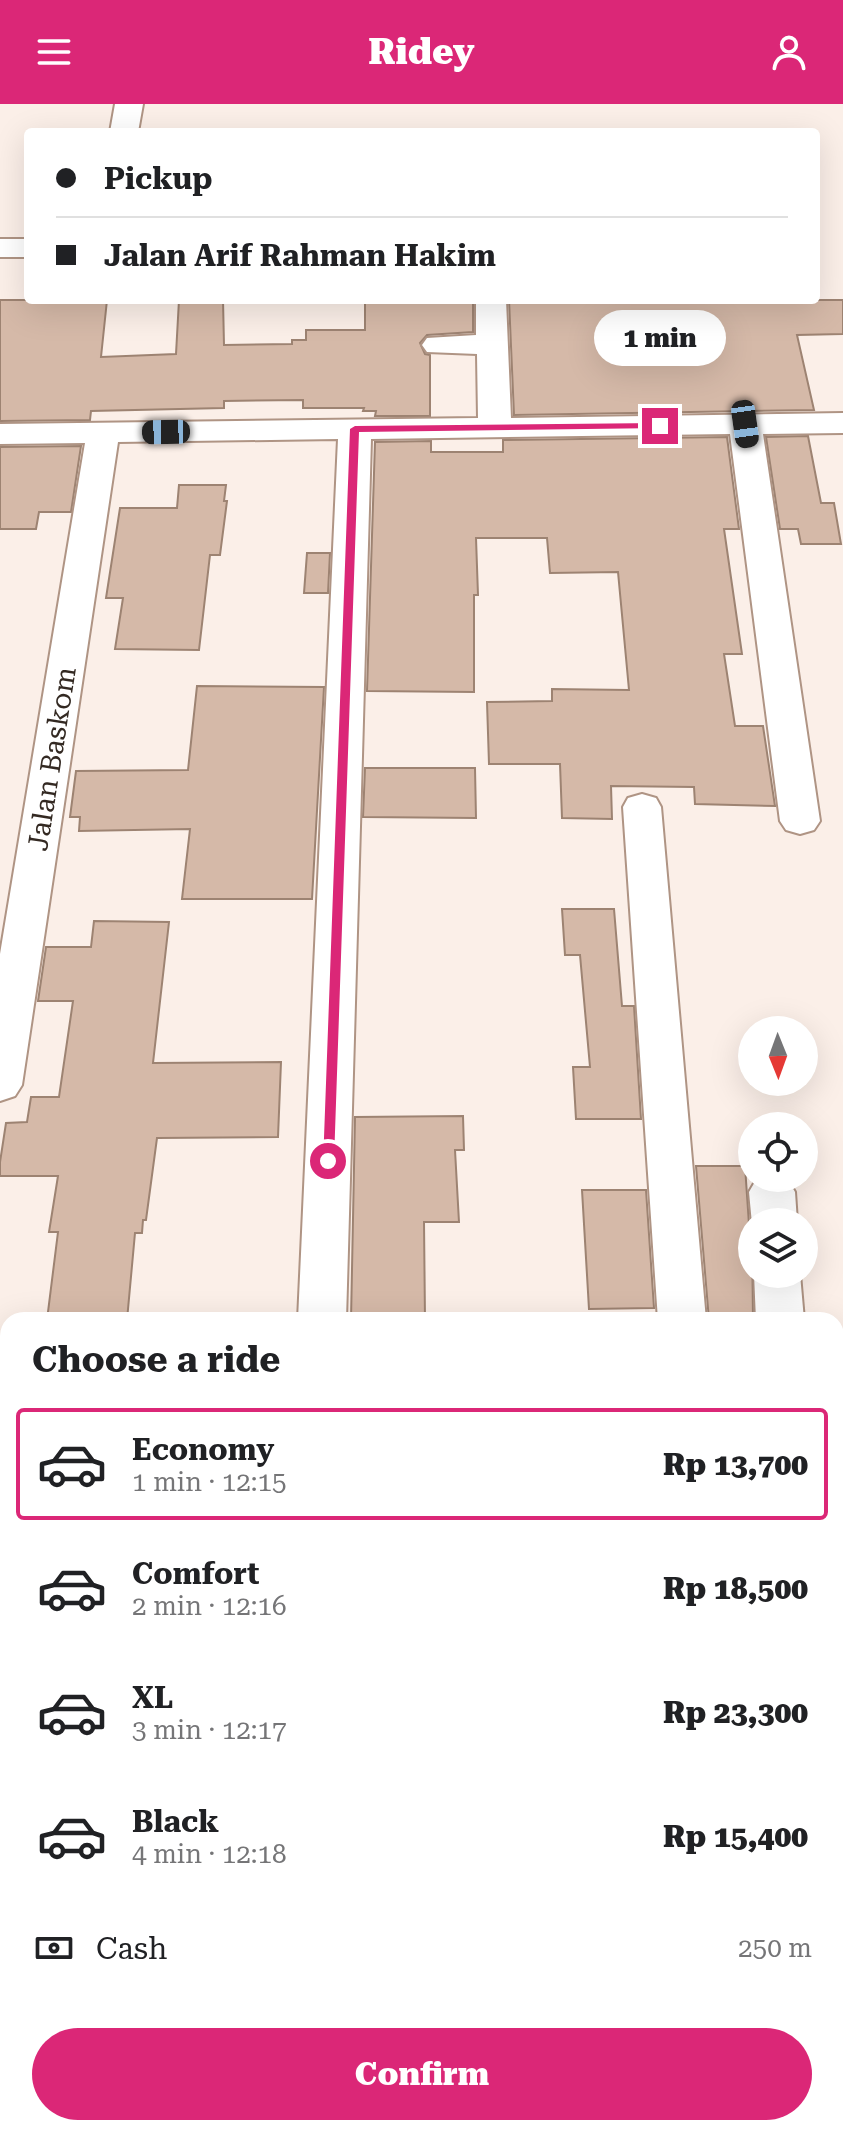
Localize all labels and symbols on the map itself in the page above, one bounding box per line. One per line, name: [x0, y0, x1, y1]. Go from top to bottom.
callout: 1 min: [594, 310, 726, 366]
car: [730, 399, 760, 449]
route end: [642, 408, 678, 444]
car: [142, 420, 190, 444]
street label: Jalan Baskom: [21, 665, 83, 853]
north arrow: [738, 1016, 818, 1096]
route start: [310, 1143, 346, 1179]

